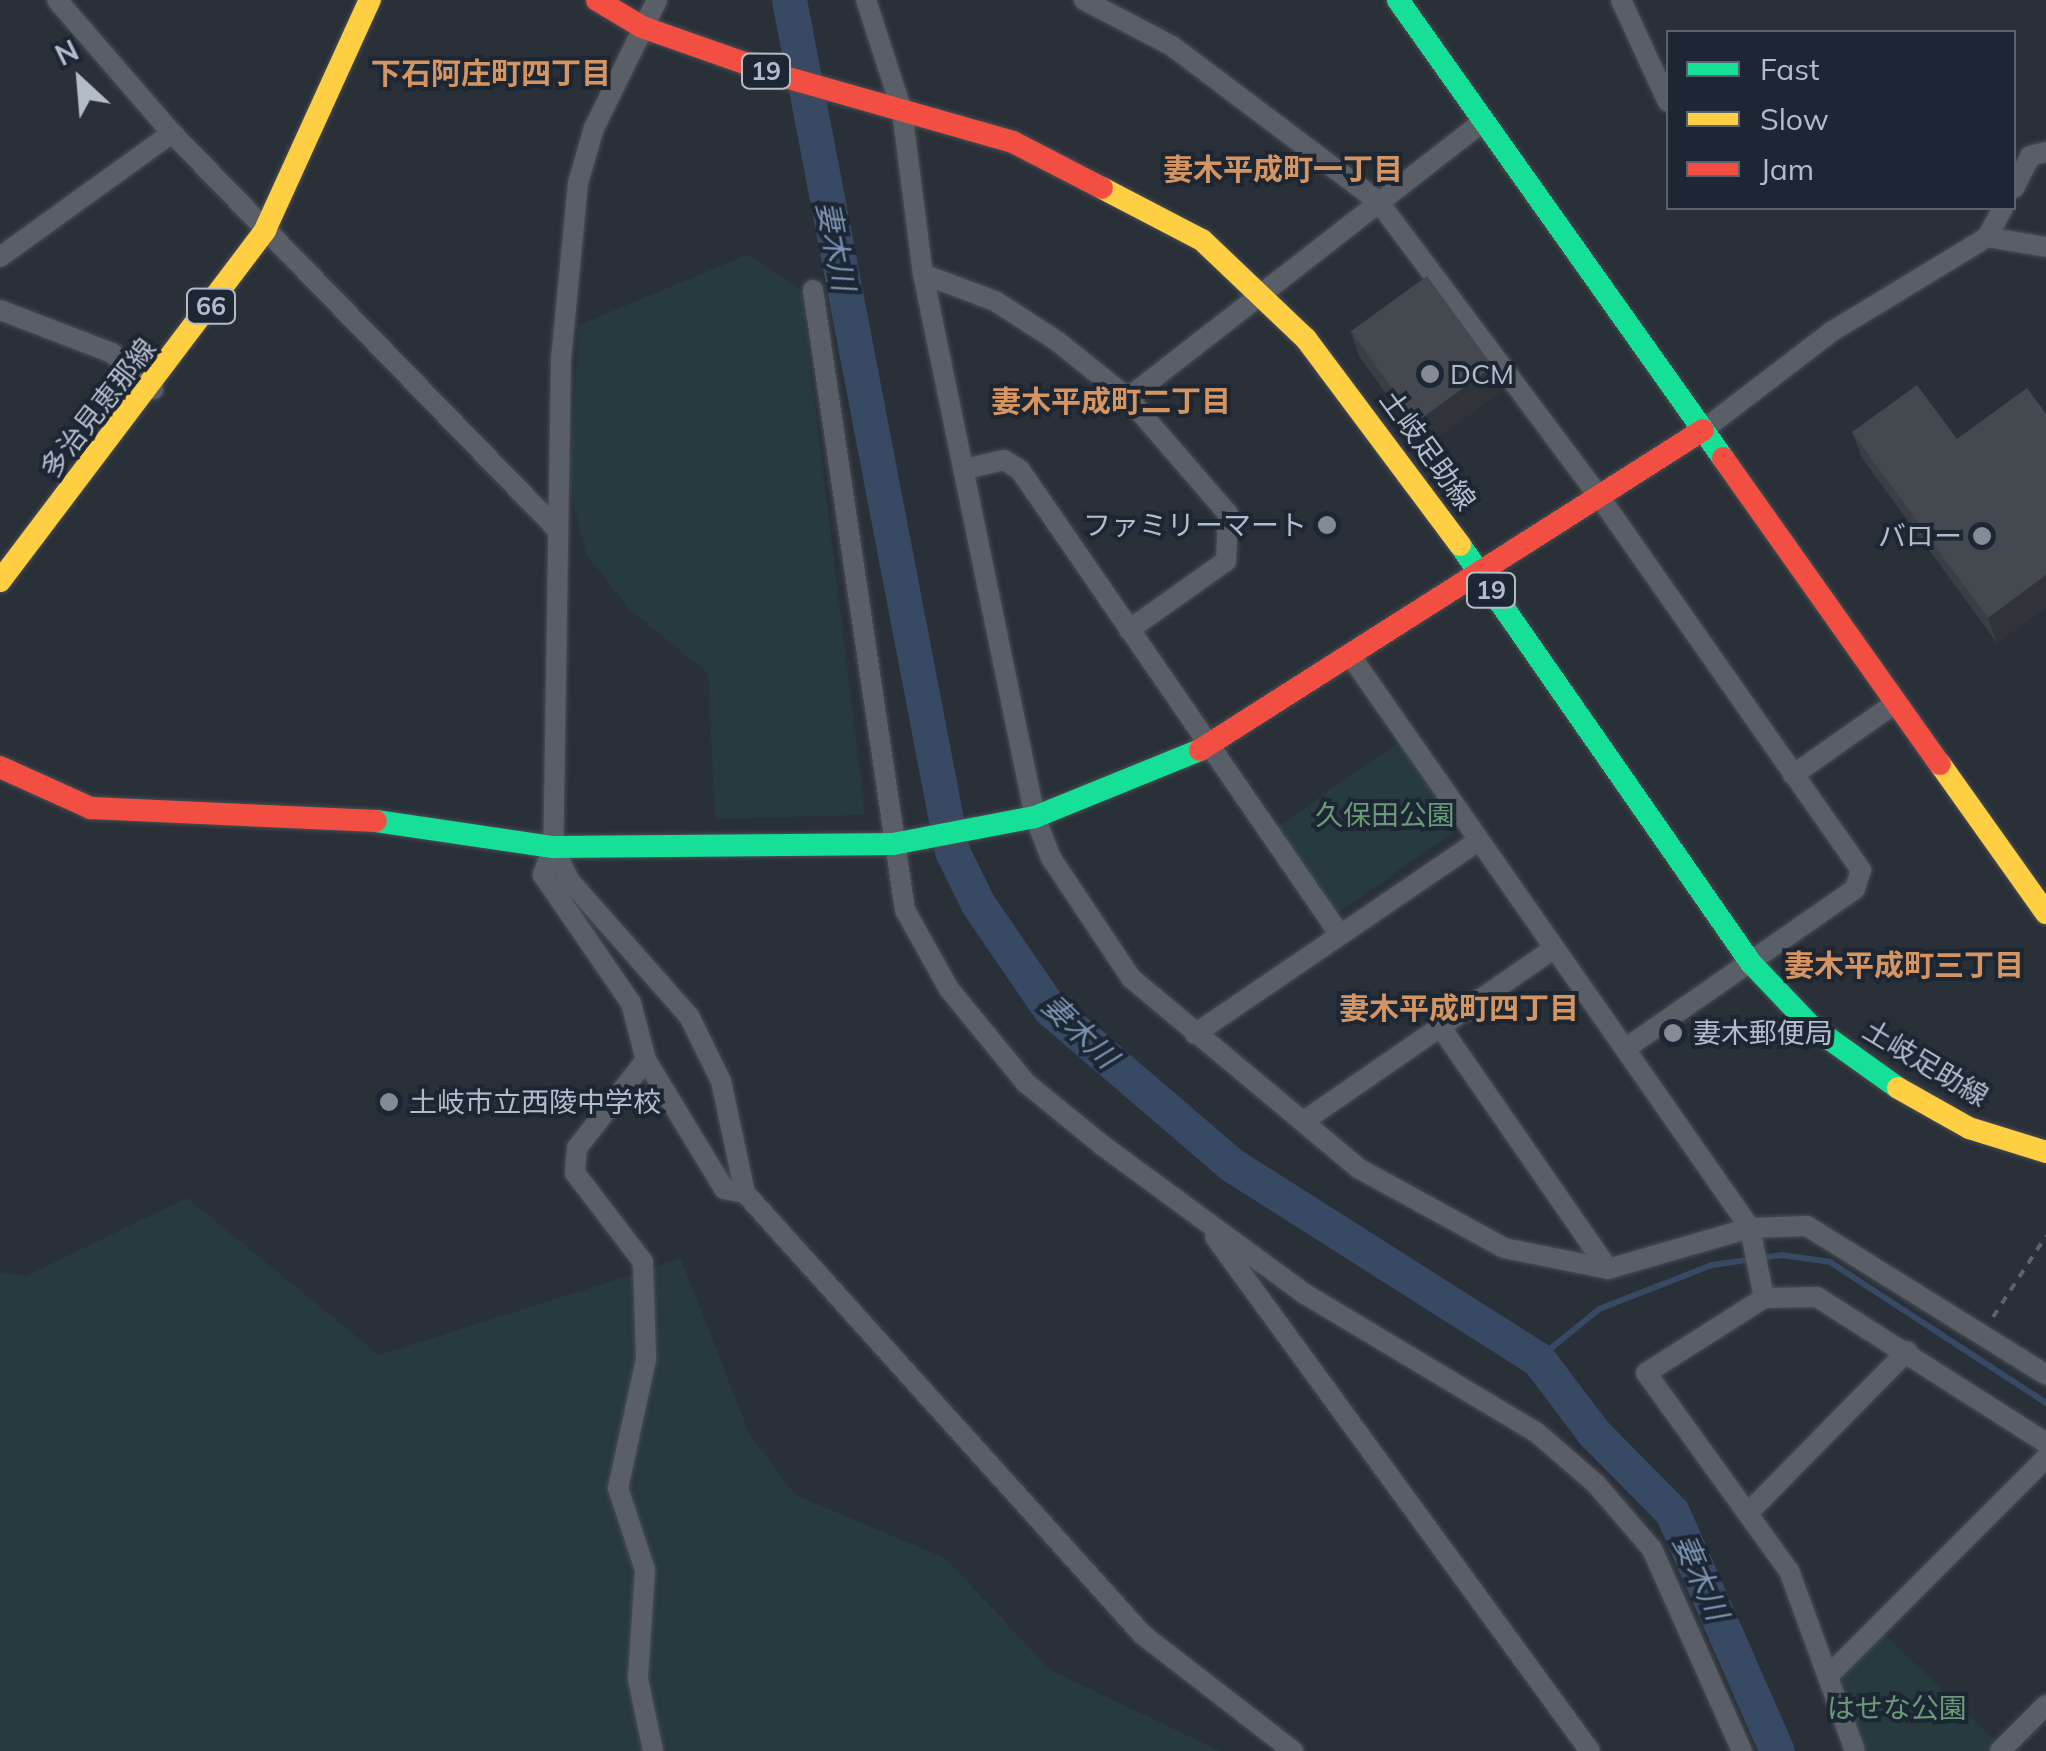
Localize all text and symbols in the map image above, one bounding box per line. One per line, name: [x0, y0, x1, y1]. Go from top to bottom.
north arrow: [30, 30, 130, 130]
legend: [1666, 30, 2016, 210]
text: N: [49, 32, 84, 73]
text: Fast: [1760, 50, 1820, 88]
road number: 19: [741, 51, 791, 91]
district label: 下石阿庄町四丁目: [371, 55, 611, 91]
text: Slow: [1760, 100, 1829, 138]
text: Jam: [1760, 150, 1814, 188]
district label: 妻木平成町一丁目: [1163, 151, 1403, 187]
water label: 妻木川: [810, 198, 862, 294]
road number: 66: [186, 286, 236, 326]
street label: 多治見恵那線: [33, 331, 163, 485]
place label: DCM: [1450, 357, 1514, 391]
marker: DCM: [1419, 363, 1441, 385]
district label: 妻木平成町二丁目: [991, 383, 1231, 419]
street label: 土岐足助線: [1373, 383, 1483, 517]
place label: ファミリーマート: [1083, 508, 1307, 542]
marker: ファミリーマート: [1316, 514, 1338, 536]
place label: バロー: [1878, 519, 1962, 553]
marker: バロー: [1971, 525, 1993, 547]
road number: 19: [1466, 570, 1516, 610]
park label: 久保田公園: [1315, 798, 1455, 832]
district label: 妻木平成町三丁目: [1784, 947, 2024, 983]
water label: 妻木川: [1035, 987, 1125, 1075]
district label: 妻木平成町四丁目: [1339, 990, 1579, 1026]
street label: 土岐足助線: [1857, 1013, 1995, 1113]
place label: 妻木郵便局: [1693, 1016, 1833, 1050]
marker: 妻木郵便局: [1662, 1022, 1684, 1044]
place label: 土岐市立西陵中学校: [409, 1085, 661, 1119]
marker: 土岐市立西陵中学校: [378, 1091, 400, 1113]
water label: 妻木川: [1666, 1529, 1736, 1625]
park label: はせな公園: [1827, 1691, 1967, 1725]

